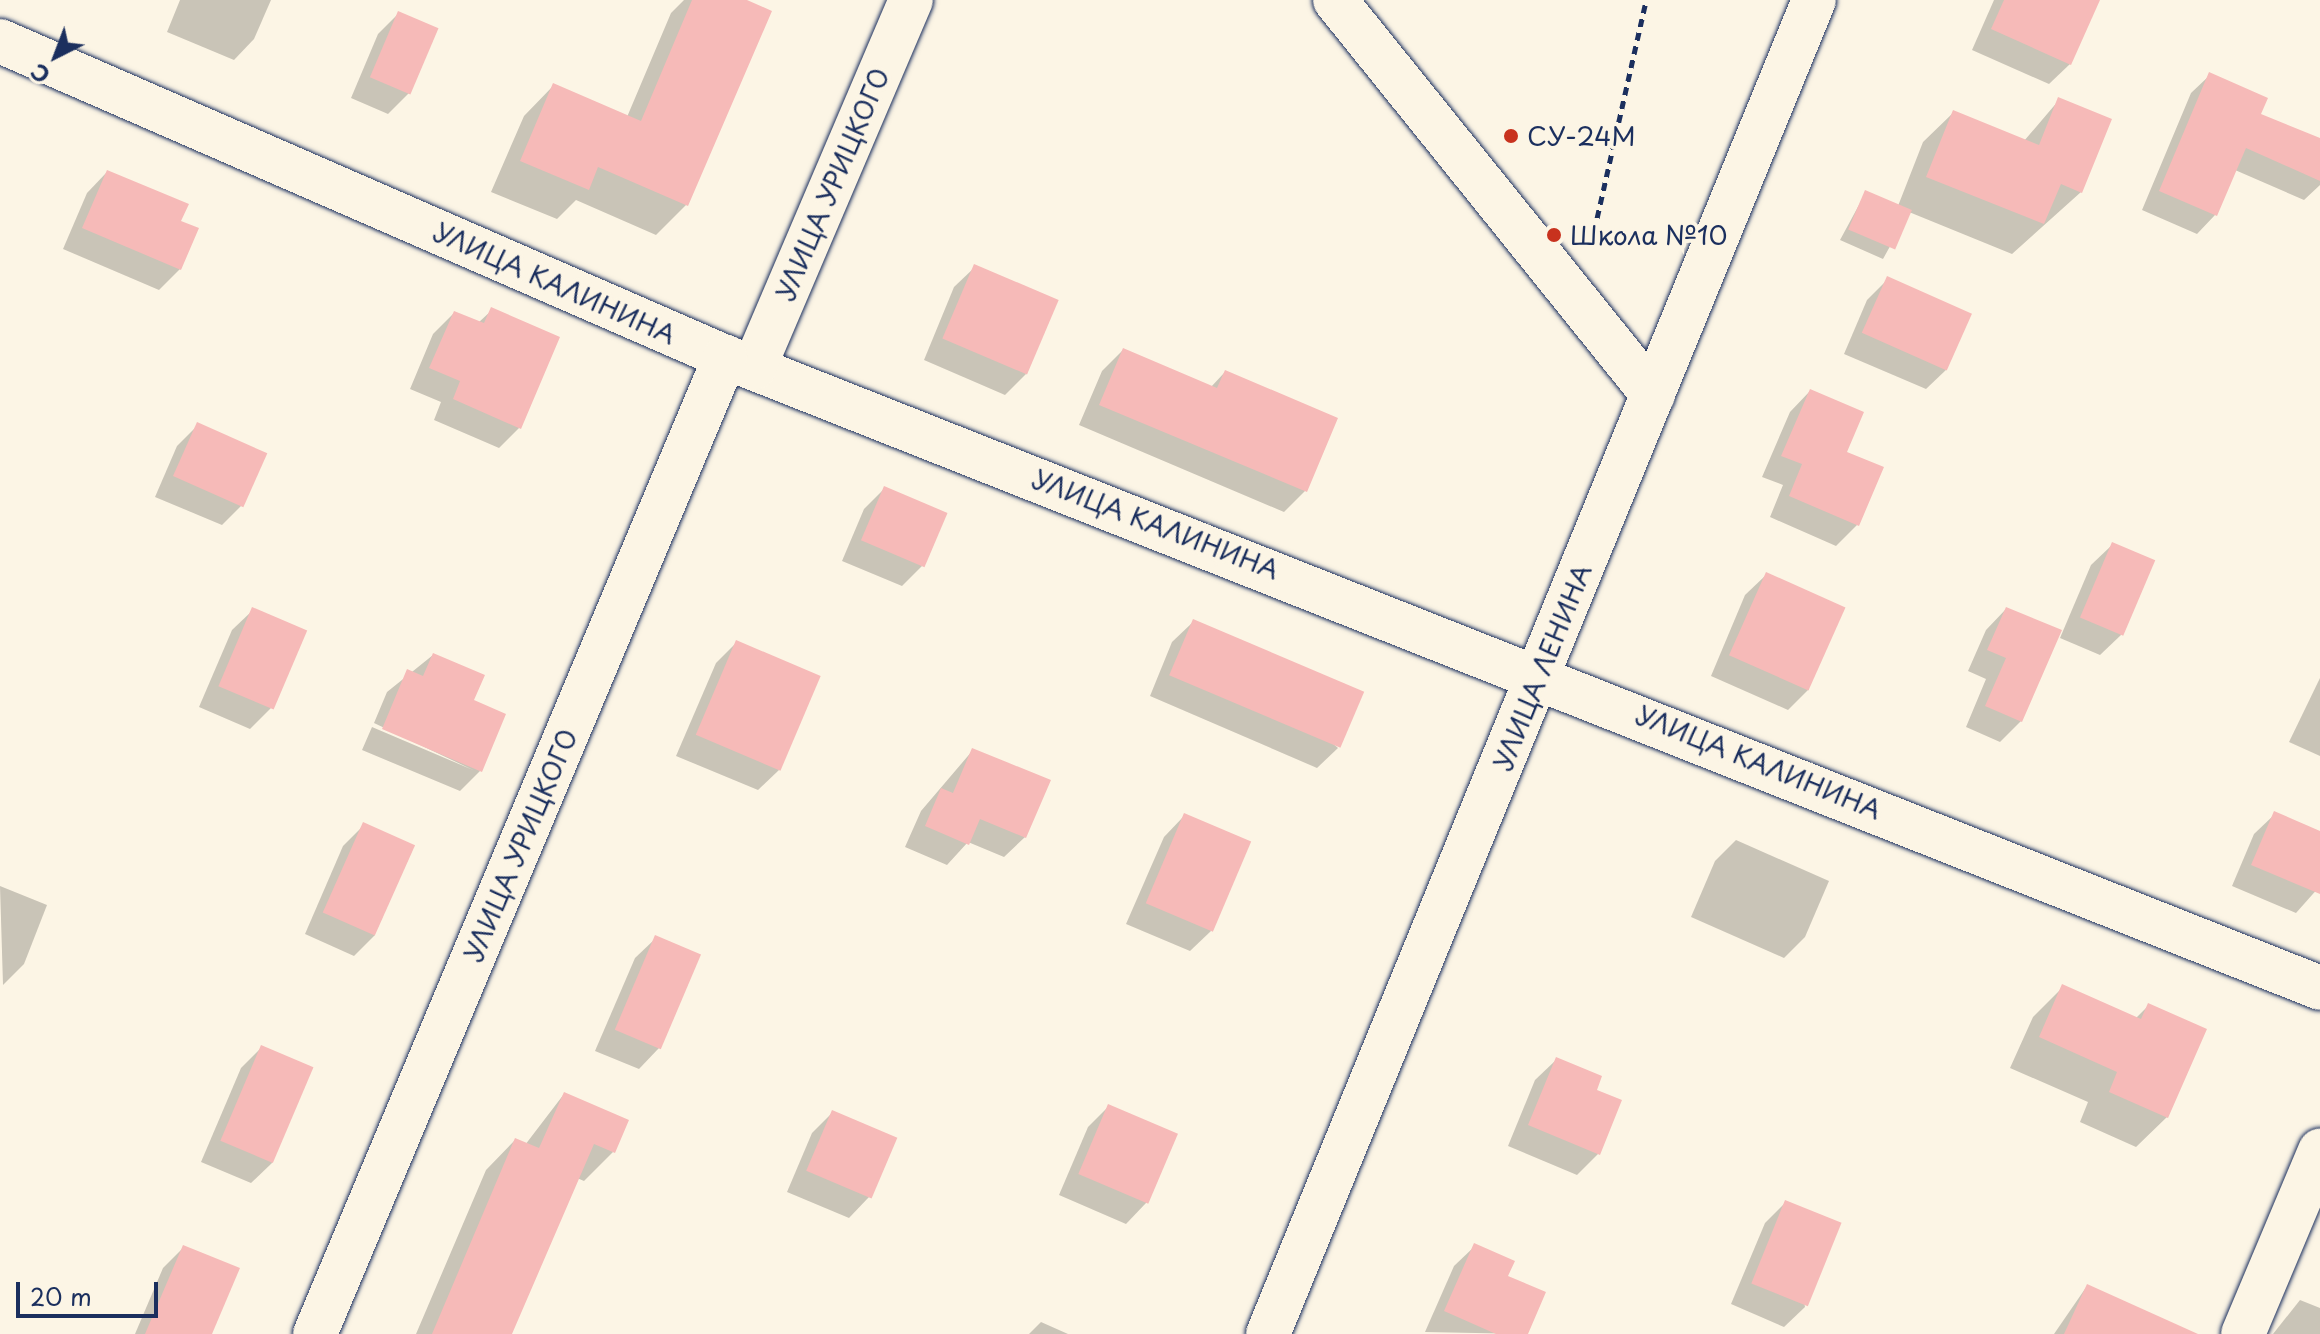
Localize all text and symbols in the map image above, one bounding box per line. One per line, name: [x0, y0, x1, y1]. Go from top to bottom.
north arrow: [16, 16, 96, 96]
text: С: [22, 56, 57, 92]
street label: УЛИЦА УРИЦКОГО: [769, 62, 895, 306]
place label: СУ-24М: [1527, 120, 1636, 152]
marker: СУ-24М: [1502, 127, 1520, 145]
street label: УЛИЦА КАЛИНИНА: [429, 215, 681, 351]
place label: Школа №10: [1570, 219, 1728, 251]
marker: Школа №10: [1545, 226, 1563, 244]
street label: УЛИЦА КАЛИНИНА: [1028, 462, 1284, 586]
street label: УЛИЦА ЛЕНИНА: [1486, 558, 1598, 776]
street label: УЛИЦА КАЛИНИНА: [1632, 698, 1886, 826]
street label: УЛИЦА УРИЦКОГО: [457, 723, 583, 967]
scale bar: [20, 1266, 162, 1316]
text: 20 m: [30, 1278, 92, 1314]

